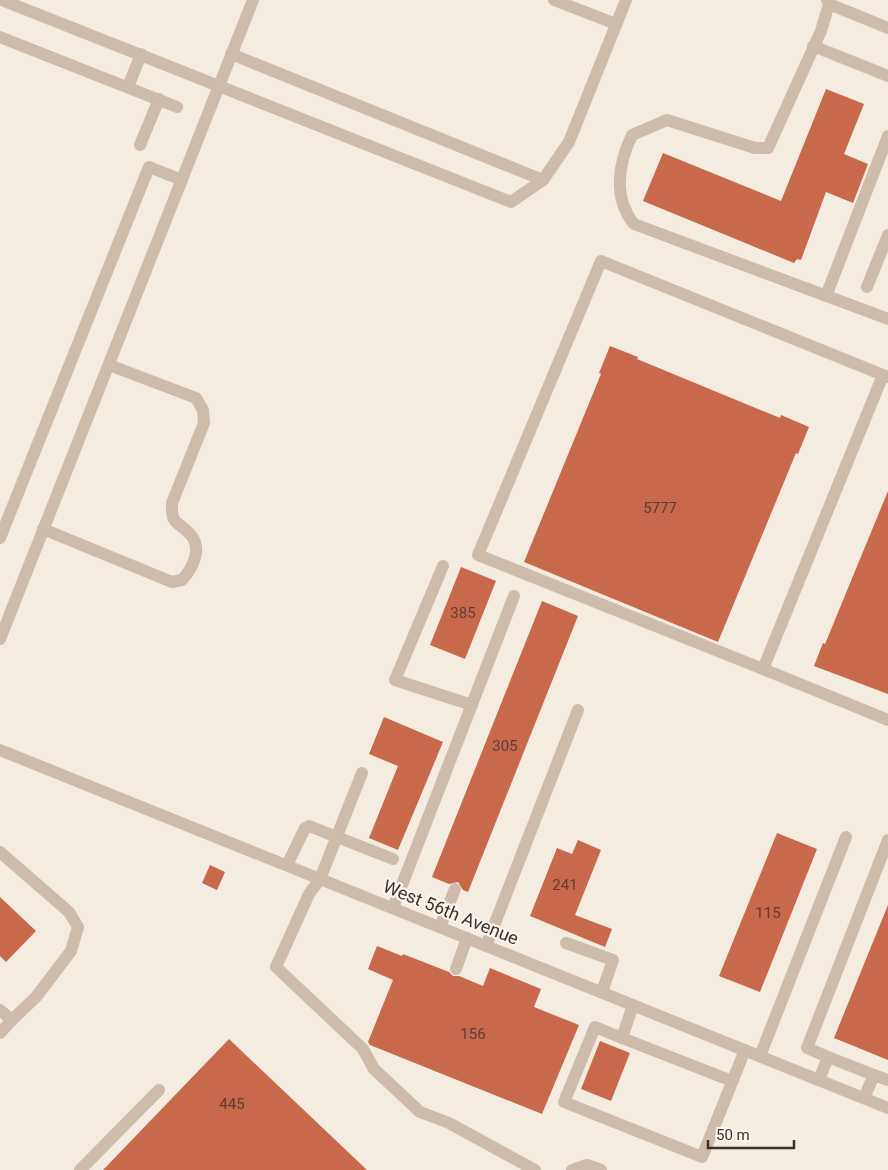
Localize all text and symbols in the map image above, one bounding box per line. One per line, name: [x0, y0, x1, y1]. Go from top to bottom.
house number: 5777: [643, 499, 677, 517]
house number: 385: [450, 604, 476, 622]
house number: 305: [492, 737, 518, 755]
street label: West 56th Avenue: [380, 875, 522, 949]
house number: 241: [552, 876, 578, 894]
house number: 115: [755, 904, 781, 922]
house number: 156: [460, 1025, 486, 1043]
house number: 445: [219, 1095, 245, 1113]
scale bar: [708, 1118, 794, 1150]
text: 50 m: [716, 1126, 750, 1144]

